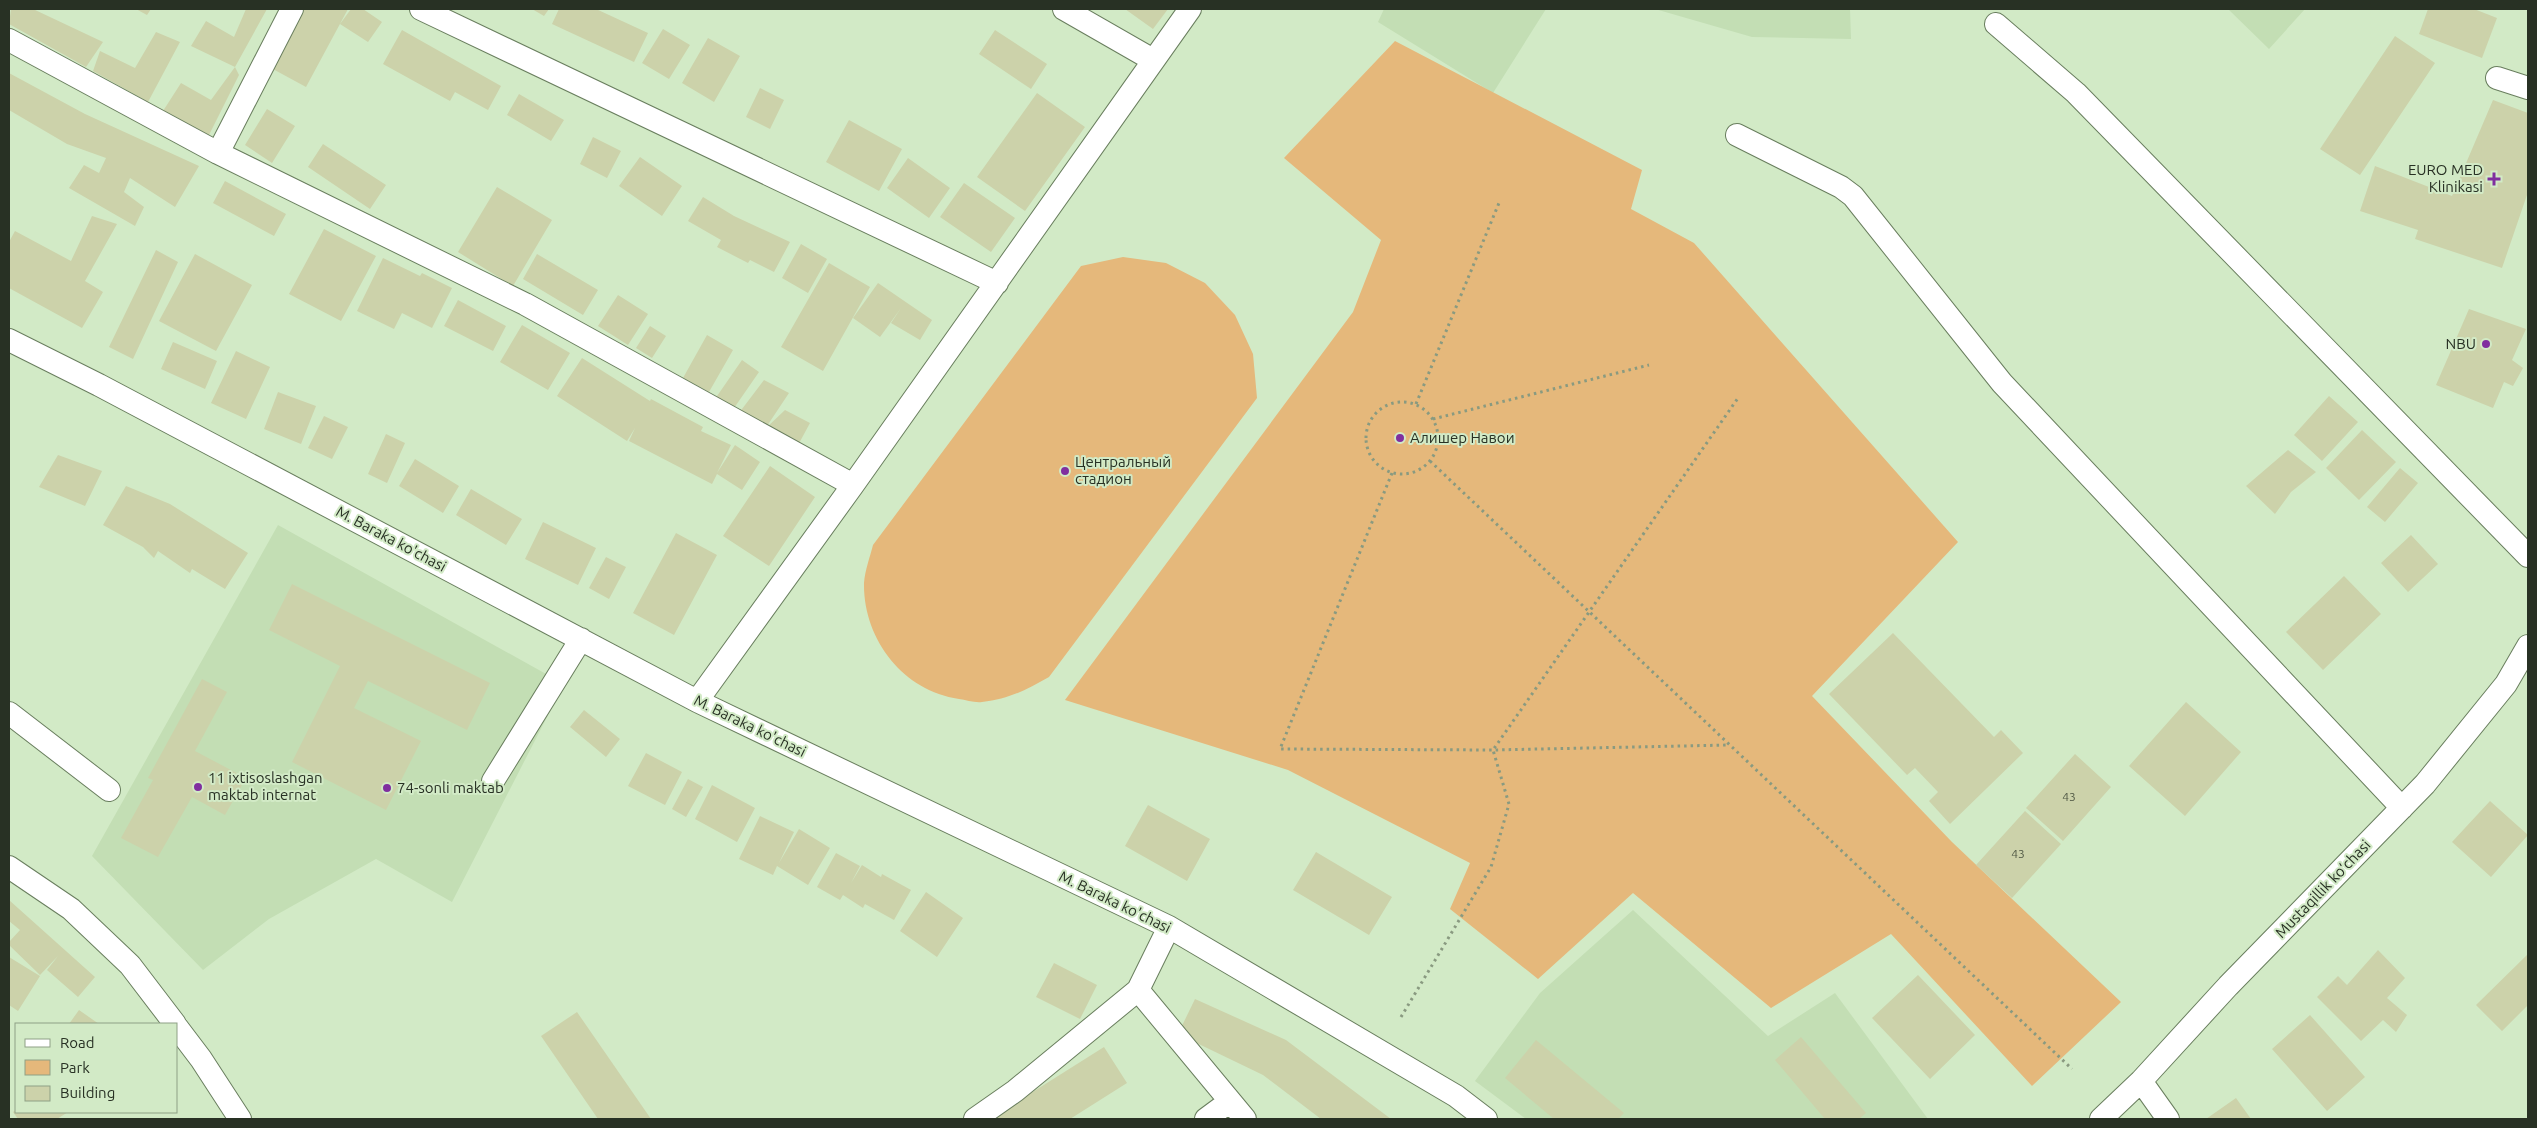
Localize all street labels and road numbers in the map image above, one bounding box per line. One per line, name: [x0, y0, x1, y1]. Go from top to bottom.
street label: M. Baraka ko'chasi: [333, 502, 449, 575]
street label: M. Baraka ko'chasi: [692, 691, 809, 760]
street label: Mustaqillik ko‘chasi: [2272, 836, 2374, 941]
street label: M. Baraka ko'chasi: [1057, 867, 1174, 936]

